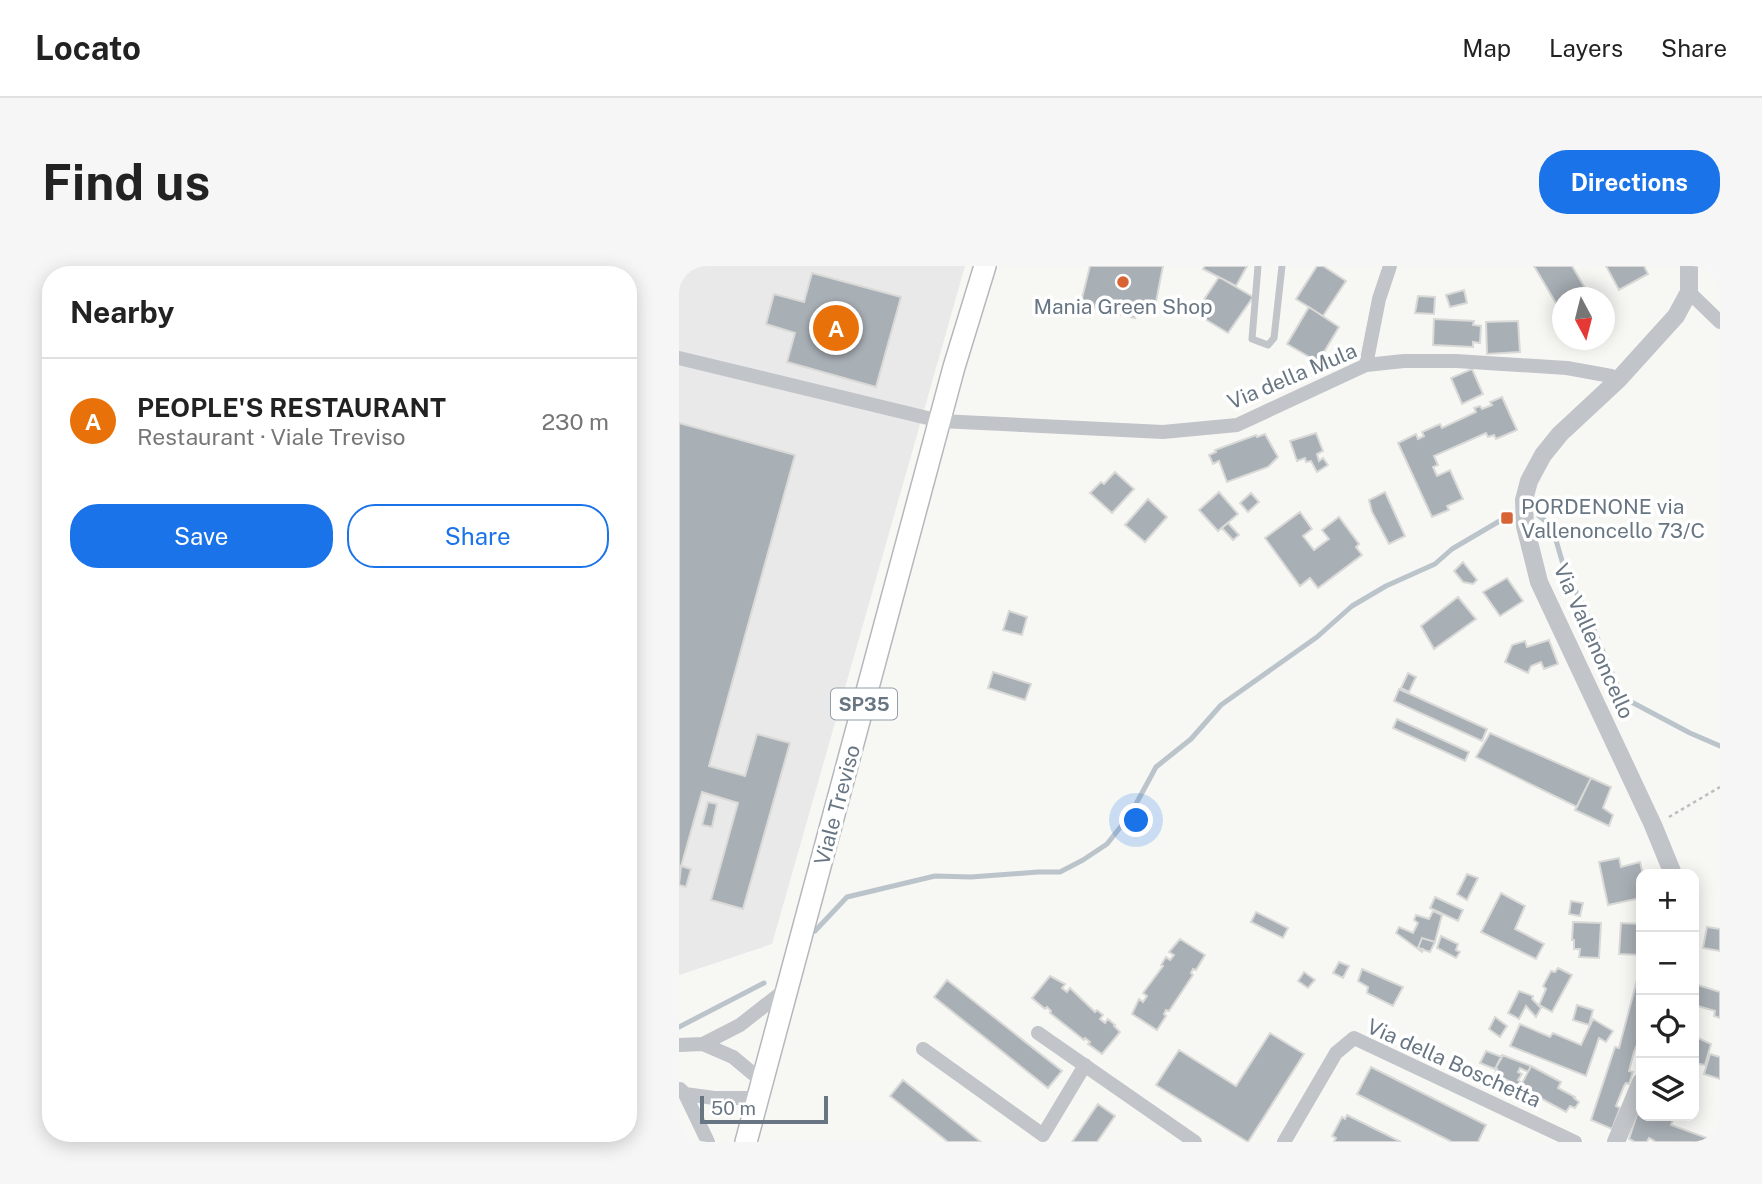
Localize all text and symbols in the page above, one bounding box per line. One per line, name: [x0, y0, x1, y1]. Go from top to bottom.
text: Locato: [35, 29, 141, 67]
text: Map: [1462, 34, 1511, 62]
text: Layers: [1549, 34, 1623, 62]
text: Share: [1661, 34, 1727, 62]
button: Directions: [1539, 150, 1720, 214]
text: Find us: [42, 153, 210, 211]
marker: Mania Green Shop: [1115, 274, 1131, 290]
north arrow: [1552, 287, 1615, 350]
text: Nearby: [70, 294, 174, 330]
place label: Mania Green Shop: [1033, 294, 1213, 319]
pin: A: [813, 302, 859, 354]
street label: Via della Mula: [1224, 338, 1360, 414]
text: PEOPLE'S RESTAURANT: [137, 392, 446, 423]
text: A: [85, 408, 101, 435]
text: 230 m: [541, 408, 609, 435]
text: Restaurant · Viale Treviso: [137, 423, 406, 450]
place label: PORDENONE via Vallenoncello 73/C: [1521, 494, 1705, 543]
button: Save: [70, 504, 333, 568]
button: Share: [347, 504, 609, 568]
marker: PORDENONE via Vallenoncello 73/C: [1499, 510, 1515, 526]
street label: Via Vallenoncello: [1549, 560, 1639, 722]
road number: SP35: [831, 688, 897, 719]
street label: Viale Treviso: [809, 742, 865, 868]
your location: [1119, 803, 1153, 837]
map controls: [1636, 869, 1699, 1121]
button: +: [1636, 869, 1699, 932]
button: −: [1636, 932, 1699, 995]
button: locate: [1636, 995, 1699, 1058]
street label: Via della Boschetta: [1363, 1013, 1545, 1113]
button: layers: [1636, 1058, 1699, 1121]
scale bar: [700, 1093, 828, 1125]
text: 50 m: [711, 1097, 756, 1119]

